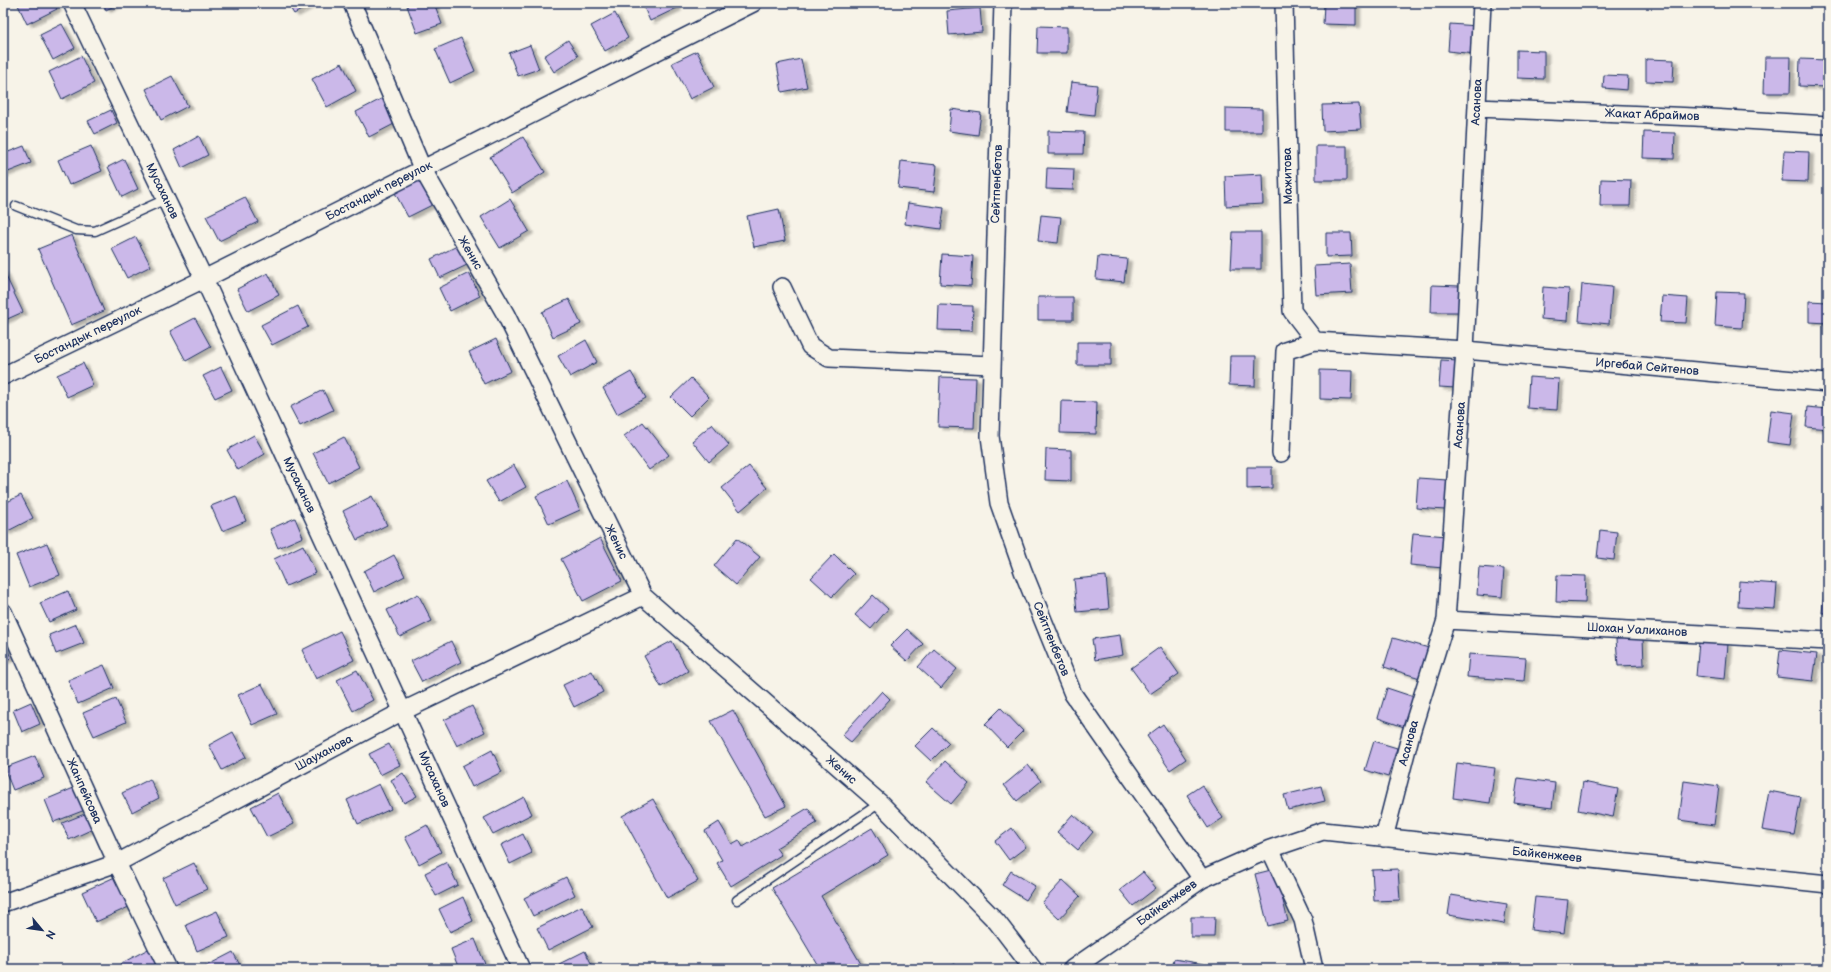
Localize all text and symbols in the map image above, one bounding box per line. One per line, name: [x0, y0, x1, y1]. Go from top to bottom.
street label: Асанова: [1468, 78, 1486, 127]
street label: Жакат Абраймов: [1604, 106, 1700, 124]
street label: Сейтпенбетов: [988, 144, 1006, 224]
street label: Мажитова: [1280, 147, 1296, 205]
street label: Бостандык переулок: [323, 157, 435, 224]
street label: Мусаханов: [142, 161, 182, 222]
street label: Женис: [454, 233, 486, 273]
street label: Бостандык переулок: [32, 302, 145, 367]
street label: Иргебай Сейтенов: [1595, 355, 1700, 379]
street label: Асанова: [1451, 401, 1469, 450]
street label: Мусаханов: [279, 455, 319, 516]
street label: Женис: [601, 522, 631, 562]
street label: Сейтпенбетов: [1029, 600, 1073, 679]
street label: Шохан Уалиханов: [1587, 620, 1688, 640]
street label: Асанова: [1395, 719, 1422, 768]
street label: Шауханова: [293, 732, 355, 774]
street label: Мусаханов: [415, 748, 453, 810]
street label: Женис: [822, 752, 860, 788]
street label: Жанпейсова: [63, 756, 105, 826]
street label: Байкенжеев: [1511, 844, 1583, 866]
street label: Байкенжеев: [1134, 876, 1201, 929]
north arrow: [22, 910, 62, 950]
text: N: [43, 928, 58, 941]

